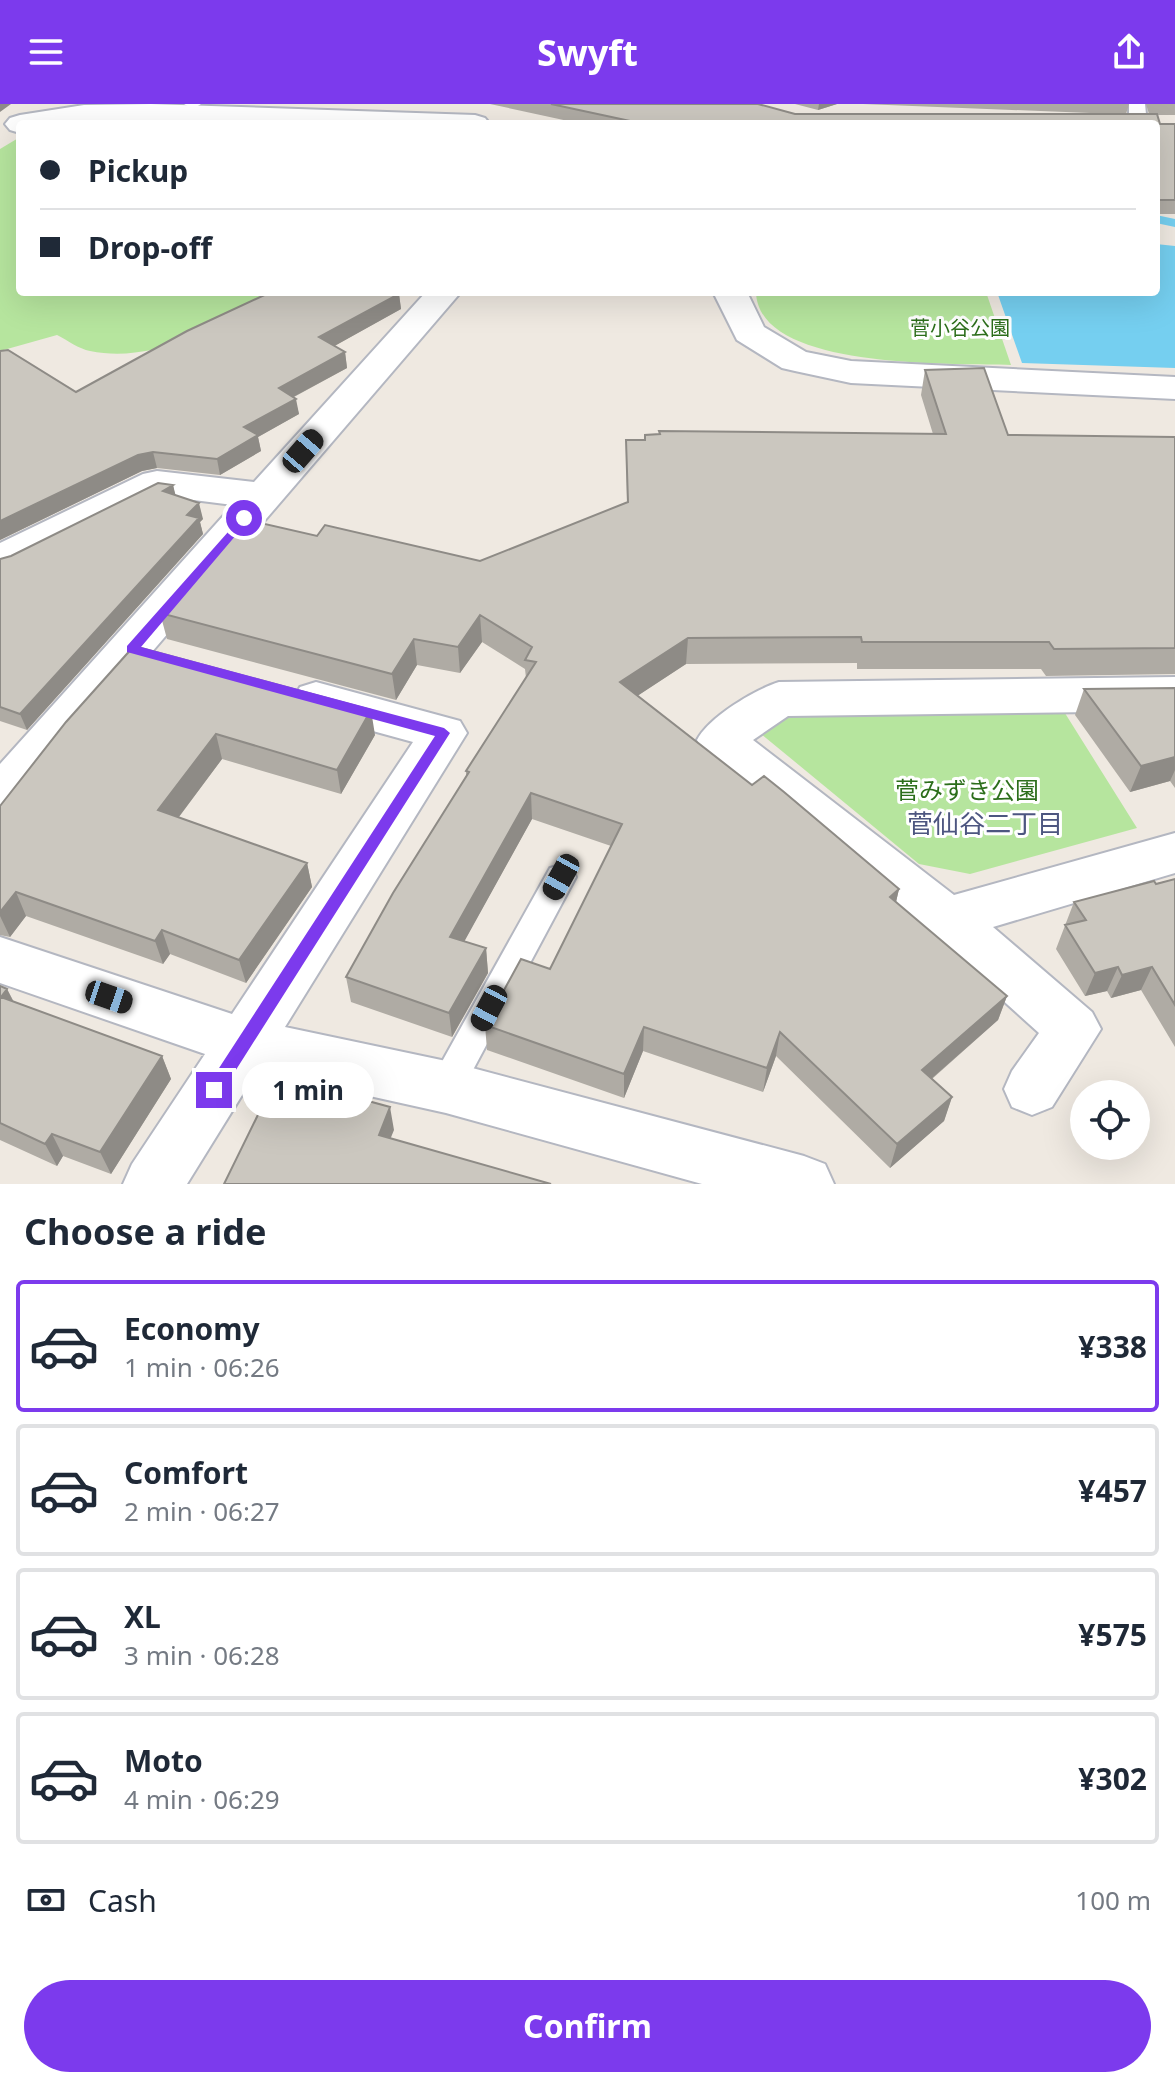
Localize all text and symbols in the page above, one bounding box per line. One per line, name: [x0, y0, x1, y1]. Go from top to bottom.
text: Swyft: [537, 28, 638, 77]
icon: menu: [24, 30, 68, 74]
icon: share: [1107, 30, 1151, 74]
text: Pickup: [88, 150, 188, 191]
text: Drop-off: [88, 227, 212, 268]
park label: 菅小谷公園: [910, 314, 1010, 341]
car: [278, 425, 328, 477]
route start: [226, 500, 262, 536]
park label: 菅みずき公園: [895, 773, 1039, 806]
district label: 菅仙谷二丁目: [907, 805, 1063, 841]
car: [539, 850, 583, 904]
car: [82, 978, 136, 1016]
car: [467, 981, 511, 1035]
callout: 1 min: [242, 1062, 374, 1118]
route end: [196, 1072, 232, 1108]
text: 1 min: [272, 1072, 344, 1108]
map controls: [1070, 1080, 1150, 1160]
button: locate: [1070, 1080, 1150, 1160]
text: Choose a ride: [24, 1207, 266, 1256]
text: Economy: [124, 1308, 260, 1349]
icon: car: [28, 1310, 100, 1382]
text: ¥338: [1078, 1326, 1147, 1367]
text: 1 min · 06:26: [124, 1349, 280, 1385]
text: Comfort: [124, 1452, 248, 1493]
icon: car: [28, 1454, 100, 1526]
text: ¥457: [1078, 1470, 1147, 1511]
text: 2 min · 06:27: [124, 1493, 280, 1529]
text: XL: [124, 1596, 161, 1637]
icon: car: [28, 1598, 100, 1670]
text: ¥575: [1078, 1614, 1147, 1655]
text: 3 min · 06:28: [124, 1637, 280, 1673]
text: Moto: [124, 1740, 203, 1781]
icon: car: [28, 1742, 100, 1814]
text: ¥302: [1078, 1758, 1147, 1799]
text: 4 min · 06:29: [124, 1781, 280, 1817]
icon: cash: [24, 1878, 68, 1922]
text: Cash: [88, 1880, 157, 1921]
text: 100 m: [1075, 1882, 1151, 1918]
button: Confirm: [24, 1980, 1151, 2072]

